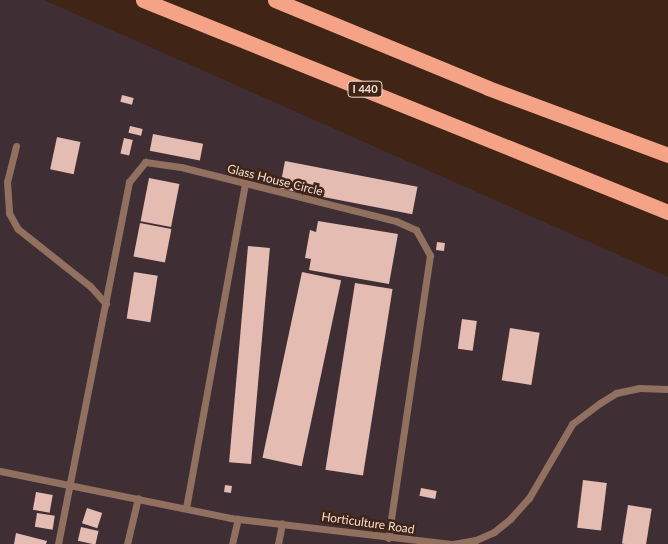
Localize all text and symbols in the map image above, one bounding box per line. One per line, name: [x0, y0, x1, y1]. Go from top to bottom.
road number: I 440: [346, 80, 384, 98]
street label: Glass House Circle: [226, 161, 324, 199]
street label: Horticulture Road: [320, 509, 416, 537]

